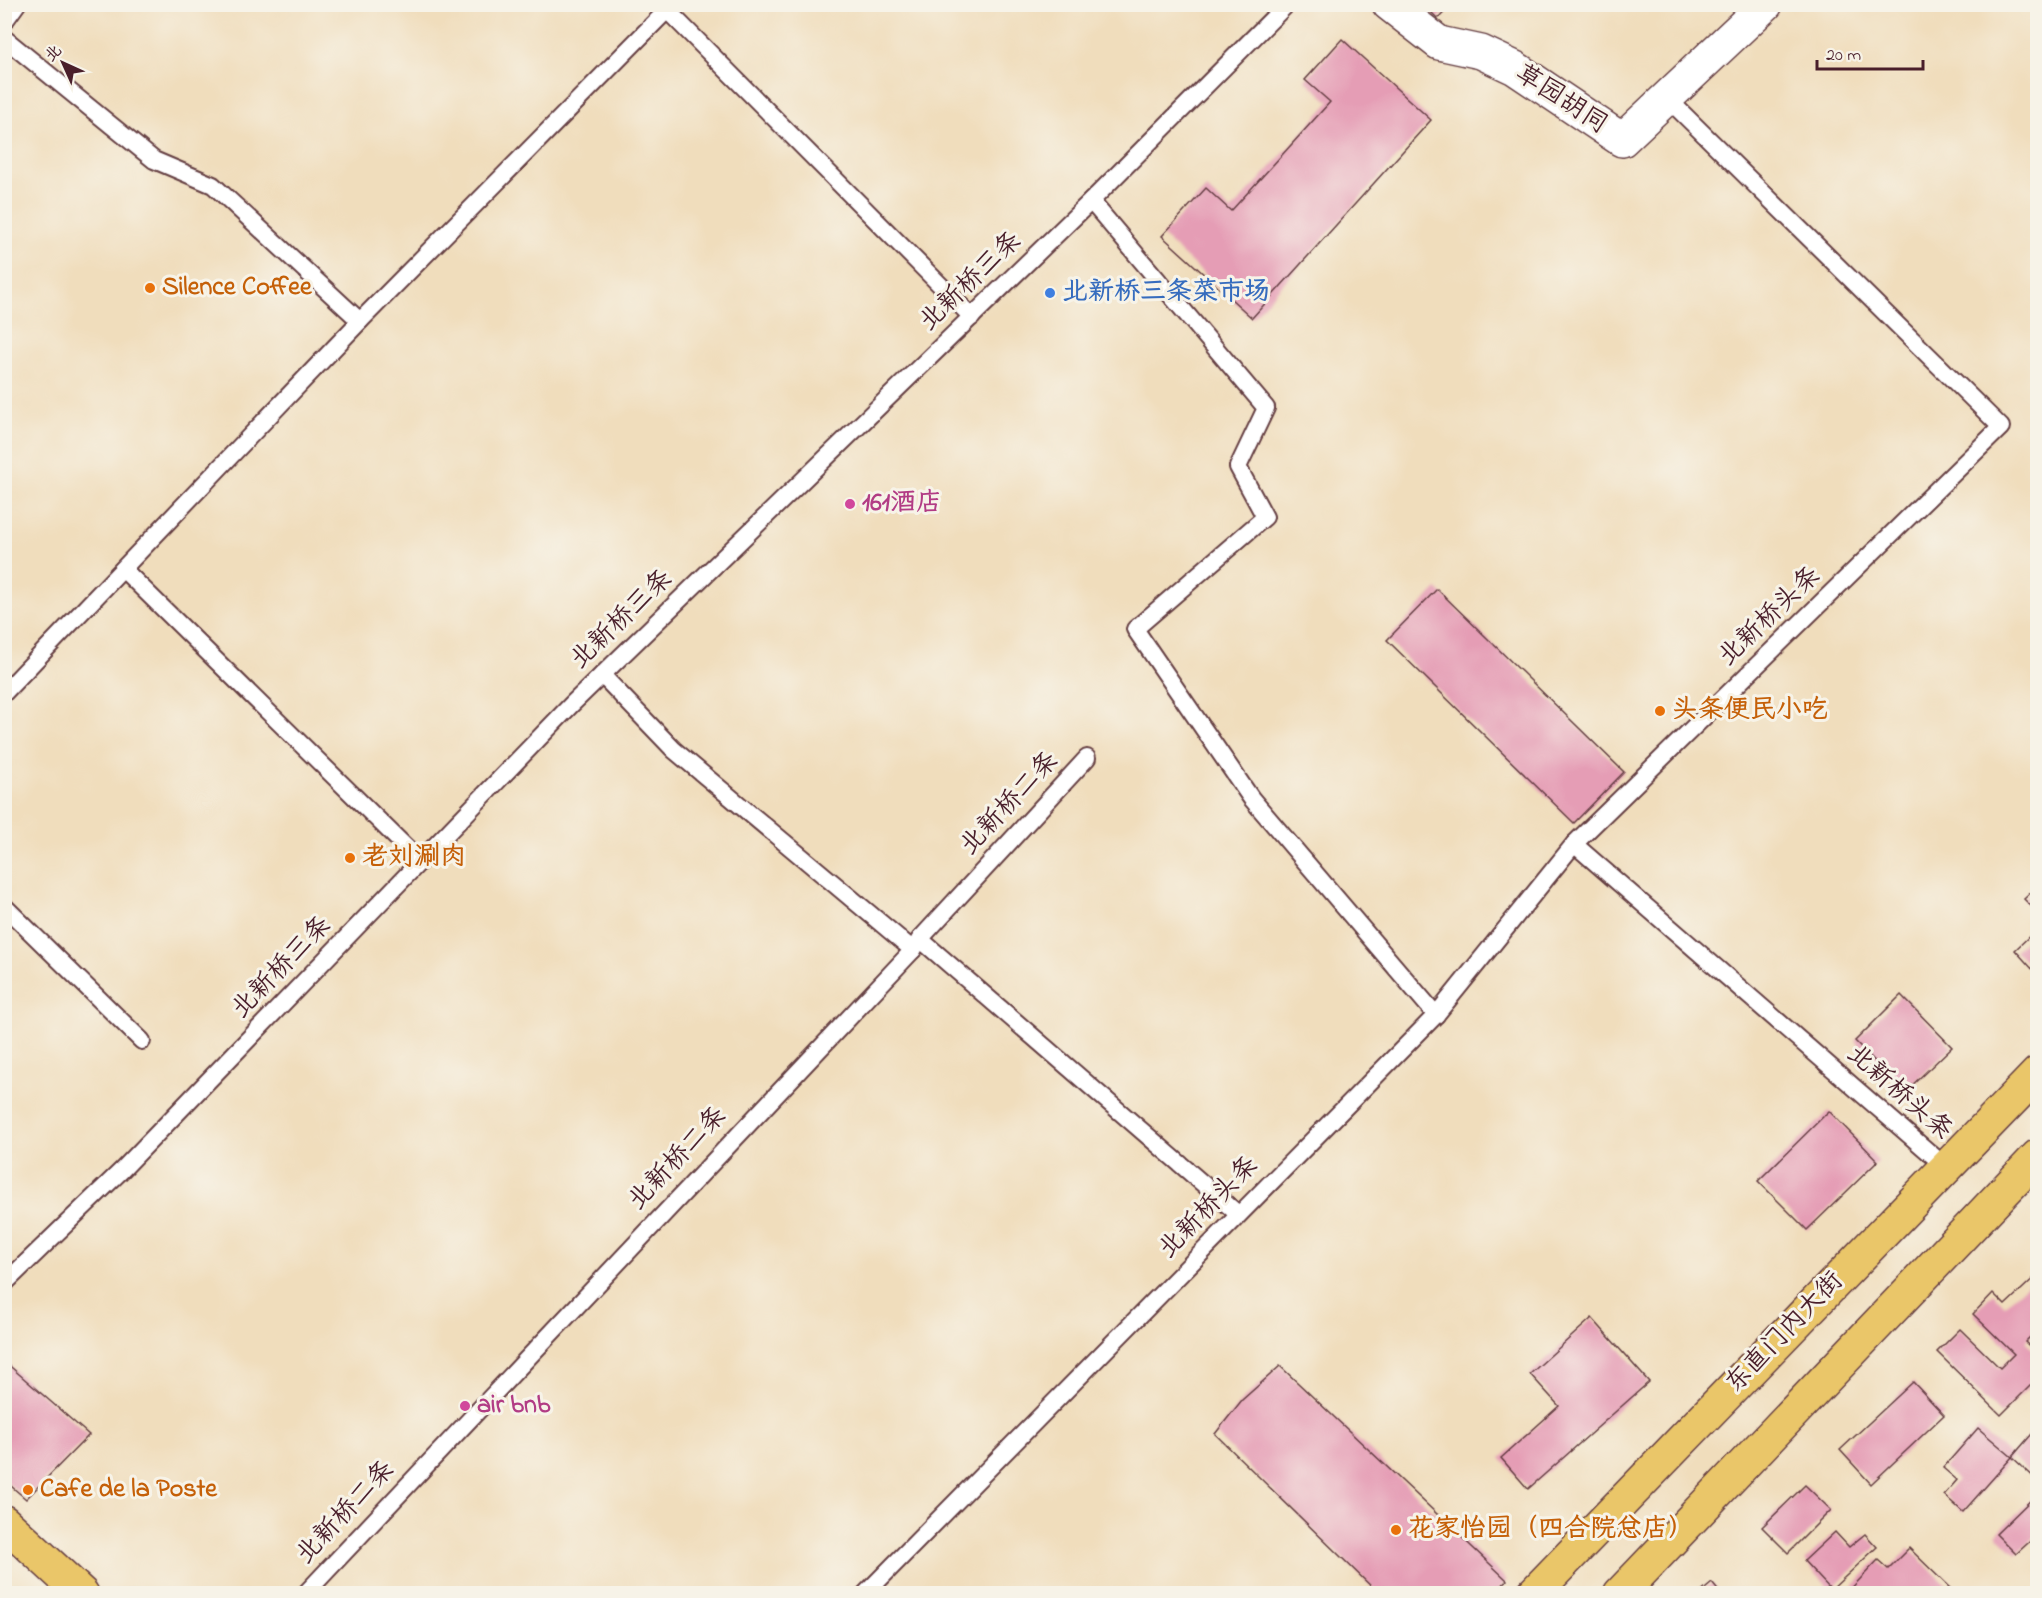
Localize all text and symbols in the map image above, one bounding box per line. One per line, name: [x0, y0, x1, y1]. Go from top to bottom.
north arrow: [33, 33, 93, 93]
scale bar: [1817, 33, 1924, 71]
text: 北: [40, 40, 68, 68]
text: 20 m: [1826, 43, 1861, 69]
street label: 草园胡同: [1507, 56, 1615, 144]
street label: 北新桥三条: [911, 223, 1031, 341]
place label: Silence Coffee: [162, 269, 313, 307]
place label: 北新桥三条菜市场: [1062, 274, 1270, 312]
marker: Silence Coffee: [143, 281, 157, 295]
marker: 北新桥三条菜市场: [1043, 286, 1057, 300]
place label: 161酒店: [862, 485, 942, 523]
marker: 161酒店: [843, 497, 857, 511]
street label: 北新桥头条: [1710, 558, 1830, 676]
street label: 北新桥三条: [562, 561, 682, 679]
place label: 头条便民小吃: [1672, 692, 1828, 730]
marker: 头条便民小吃: [1653, 704, 1667, 718]
street label: 北新桥二条: [952, 743, 1068, 865]
place label: 老刘涮肉: [362, 839, 466, 877]
marker: 老刘涮肉: [343, 851, 357, 865]
street label: 北新桥三条: [223, 908, 341, 1028]
street label: 北新桥头条: [1837, 1036, 1961, 1150]
street label: 北新桥二条: [620, 1098, 736, 1220]
street label: 北新桥头条: [1150, 1148, 1268, 1268]
street label: 东直门内大街: [1717, 1264, 1853, 1402]
place label: air bnb: [477, 1387, 551, 1425]
marker: air bnb: [458, 1399, 472, 1413]
street label: 北新桥二条: [288, 1452, 404, 1574]
place label: Cafe de la Poste: [40, 1471, 218, 1509]
marker: Cafe de la Poste: [21, 1483, 35, 1497]
place label: 花家怡园（四合院总店）: [1408, 1511, 1694, 1549]
marker: 花家怡园（四合院总店）: [1389, 1523, 1403, 1537]

